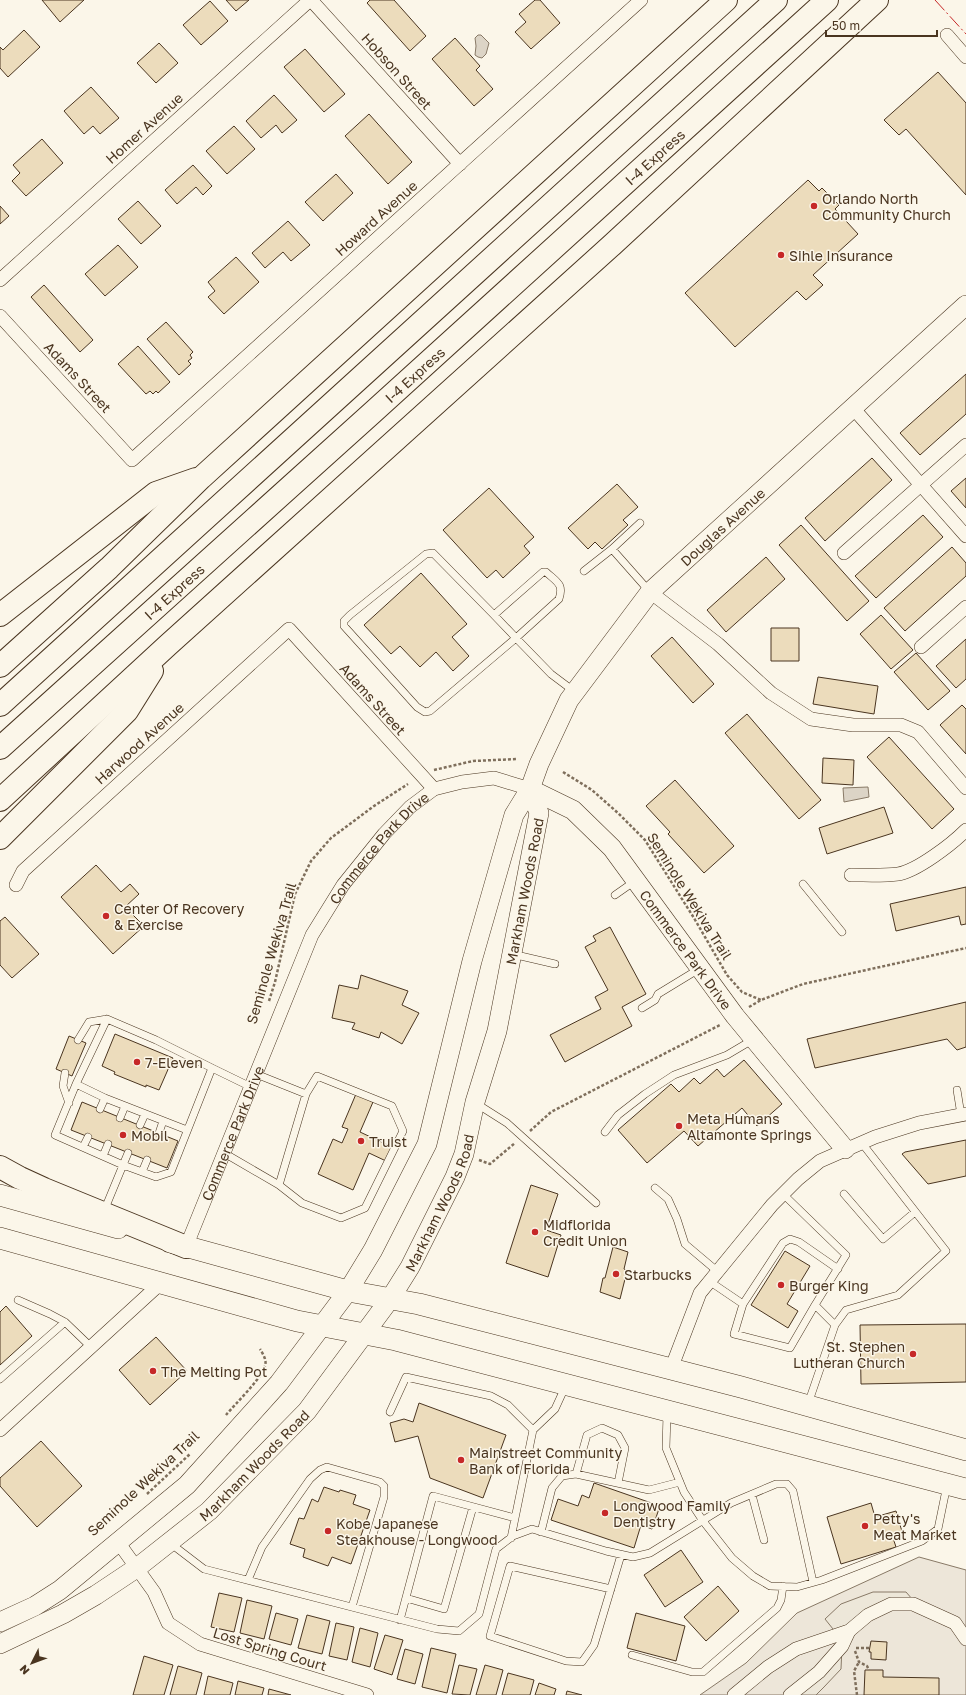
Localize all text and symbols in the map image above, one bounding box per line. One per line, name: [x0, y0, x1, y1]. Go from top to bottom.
scale bar: [826, 12, 937, 38]
text: 50 m: [832, 18, 860, 33]
street label: Hobson Street: [358, 29, 436, 113]
street label: Homer Avenue: [102, 89, 186, 167]
street label: I-4 Express: [621, 125, 688, 188]
street label: Howard Avenue: [331, 177, 421, 259]
place label: Orlando North Community Church: [822, 190, 951, 223]
marker: Orlando North Community Church: [809, 201, 819, 211]
place label: Sihle Insurance: [789, 247, 893, 264]
marker: Sihle Insurance: [776, 250, 786, 260]
street label: Adams Street: [41, 338, 115, 416]
street label: I-4 Express: [381, 343, 448, 406]
street label: Douglas Avenue: [676, 484, 768, 569]
street label: I-4 Express: [140, 560, 207, 623]
street label: Adams Street: [336, 660, 410, 738]
street label: Harwood Avenue: [91, 699, 187, 787]
street label: Commerce Park Drive: [325, 788, 432, 907]
street label: Markham Woods Road: [501, 816, 546, 966]
street label: Seminole Wekiva Trail: [644, 829, 736, 963]
street label: Seminole Wekiva Trail: [243, 880, 299, 1026]
street label: Commerce Park Drive: [637, 886, 736, 1013]
place label: Center Of Recovery & Exercise: [114, 900, 245, 933]
marker: Center Of Recovery & Exercise: [101, 911, 111, 921]
place label: 7-Eleven: [145, 1054, 203, 1071]
marker: 7-Eleven: [132, 1057, 142, 1067]
street label: Commerce Park Drive: [197, 1063, 267, 1203]
place label: Meta Humans Altamonte Springs: [687, 1110, 812, 1143]
marker: Meta Humans Altamonte Springs: [674, 1121, 684, 1131]
place label: Mobil: [131, 1127, 168, 1144]
marker: Mobil: [118, 1130, 128, 1140]
street label: Markham Woods Road: [401, 1132, 477, 1274]
place label: Truist: [369, 1133, 407, 1150]
marker: Truist: [356, 1136, 366, 1146]
place label: Midflorida Credit Union: [543, 1216, 627, 1249]
marker: Midflorida Credit Union: [530, 1227, 540, 1237]
place label: Starbucks: [624, 1266, 692, 1283]
marker: Starbucks: [611, 1269, 621, 1279]
place label: Burger King: [789, 1277, 869, 1294]
marker: Burger King: [776, 1280, 786, 1290]
place label: St. Stephen Lutheran Church: [793, 1338, 905, 1371]
marker: St. Stephen Lutheran Church: [908, 1349, 918, 1359]
place label: The Melting Pot: [161, 1363, 267, 1380]
marker: The Melting Pot: [148, 1366, 158, 1376]
street label: Markham Woods Road: [196, 1406, 312, 1524]
street label: Seminole Wekiva Trail: [84, 1427, 202, 1539]
place label: Mainstreet Community Bank of Florida: [469, 1444, 622, 1477]
marker: Mainstreet Community Bank of Florida: [456, 1455, 466, 1465]
place label: Longwood Family Dentistry: [613, 1497, 731, 1530]
marker: Longwood Family Dentistry: [600, 1508, 610, 1518]
place label: Petty's Meat Market: [873, 1510, 957, 1543]
place label: Kobe Japanese Steakhouse - Longwood: [336, 1515, 498, 1548]
marker: Petty's Meat Market: [860, 1521, 870, 1531]
marker: Kobe Japanese Steakhouse - Longwood: [323, 1526, 333, 1536]
street label: Lost Spring Court: [211, 1624, 329, 1674]
north arrow: [12, 1643, 52, 1683]
text: N: [17, 1663, 32, 1677]

